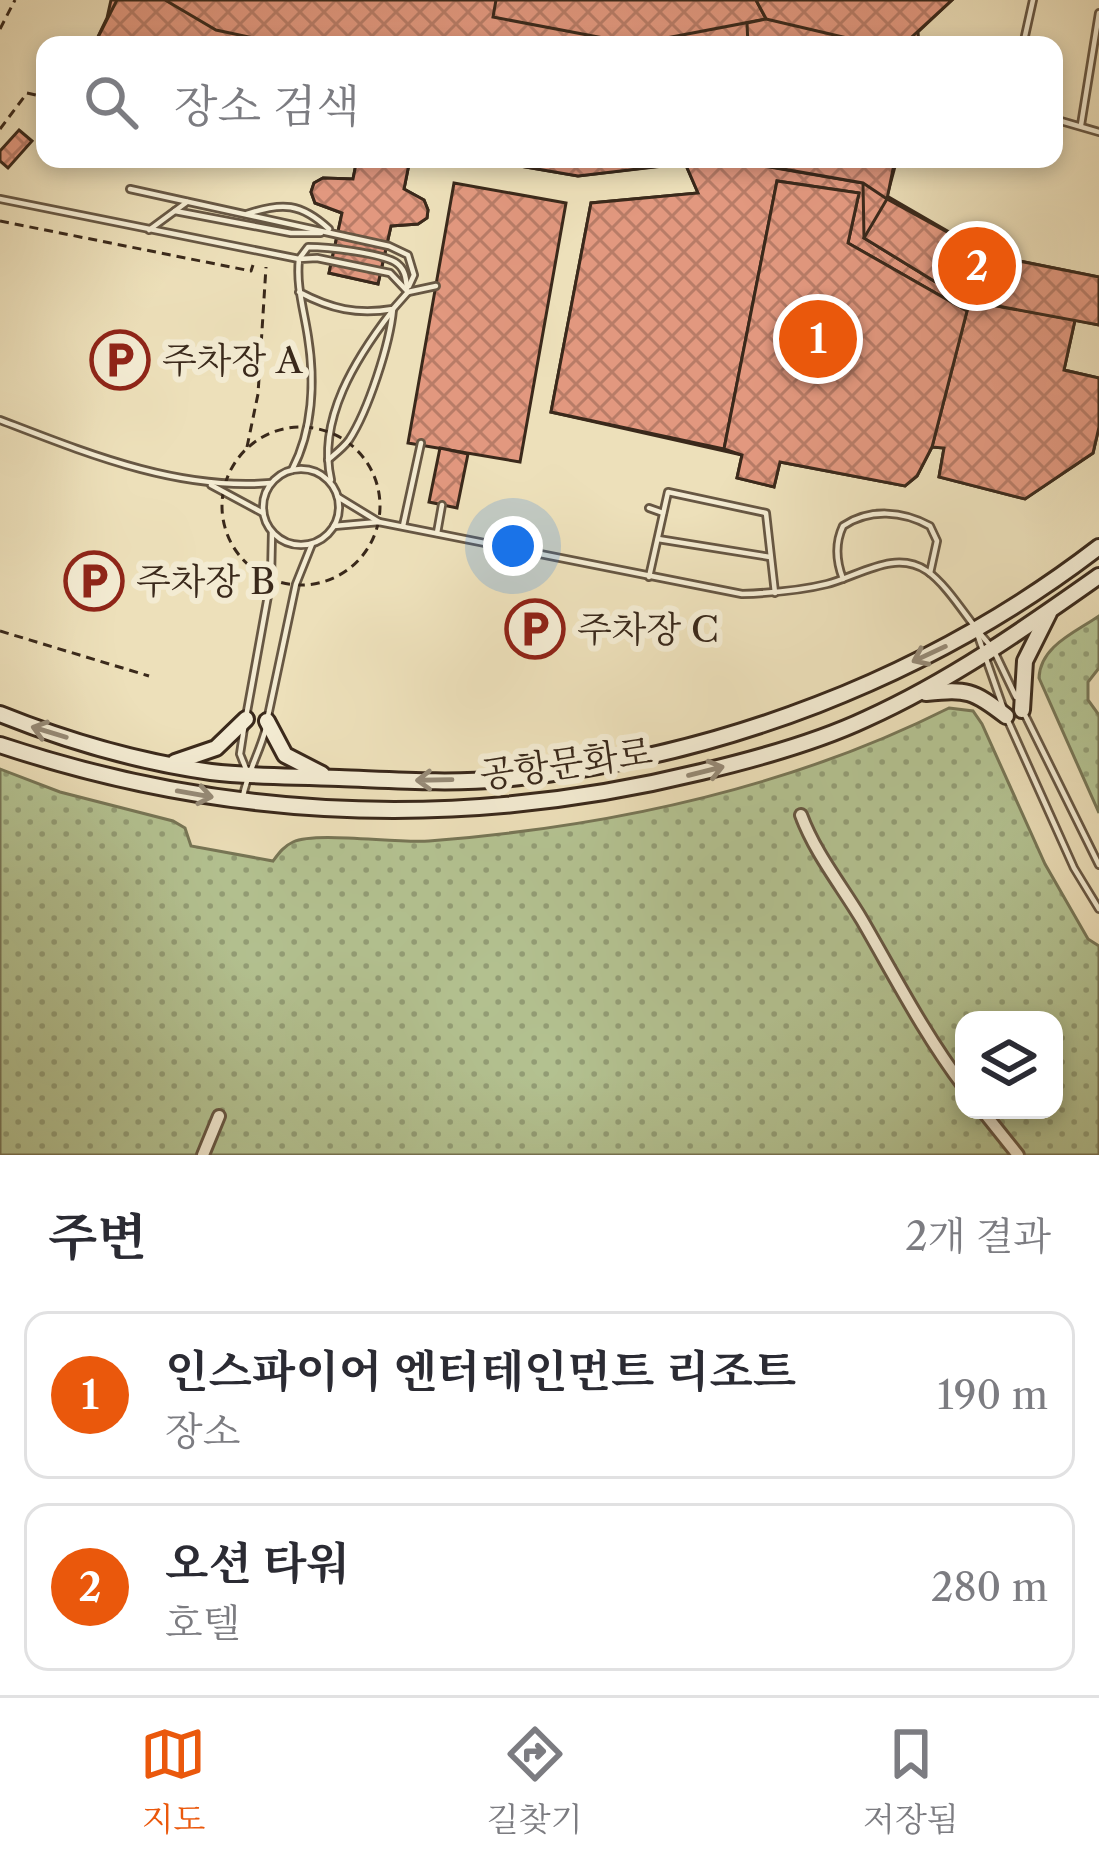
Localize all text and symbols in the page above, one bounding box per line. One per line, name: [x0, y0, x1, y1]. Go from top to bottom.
search box: [36, 36, 1063, 168]
icon: search: [78, 69, 144, 135]
text: 장소 검색: [174, 78, 360, 134]
pin: 2: [938, 221, 1016, 311]
pin: 1: [779, 294, 857, 384]
parking icon: 주차장 A: [89, 329, 151, 391]
place label: 주차장 A: [162, 338, 304, 382]
your location: [483, 516, 543, 576]
parking icon: 주차장 B: [63, 550, 125, 612]
place label: 주차장 B: [136, 559, 275, 603]
parking icon: 주차장 C: [504, 598, 566, 660]
place label: 주차장 C: [577, 607, 719, 651]
one-way arrow: [912, 644, 948, 666]
one-way arrow: [31, 720, 69, 742]
street label: 공항문화로: [477, 729, 655, 797]
one-way arrow: [686, 759, 724, 781]
one-way arrow: [415, 768, 454, 791]
one-way arrow: [174, 784, 213, 806]
map controls: [955, 1011, 1063, 1119]
button: layers: [955, 1011, 1063, 1119]
text: 주변: [48, 1206, 147, 1268]
text: 2개 결과: [905, 1212, 1051, 1260]
text: 인스파이어 엔터테인먼트 리조트: [165, 1343, 796, 1399]
text: 1: [81, 1371, 99, 1419]
text: 190 m: [937, 1371, 1048, 1419]
text: 장소: [165, 1407, 240, 1455]
text: 오션 타워: [165, 1535, 350, 1591]
text: 2: [78, 1563, 102, 1611]
text: 280 m: [931, 1563, 1048, 1611]
text: 호텔: [165, 1599, 240, 1647]
tab: 지도: [140, 1721, 206, 1840]
tab: 길찾기: [487, 1721, 582, 1840]
tab: 저장됨: [863, 1721, 959, 1840]

